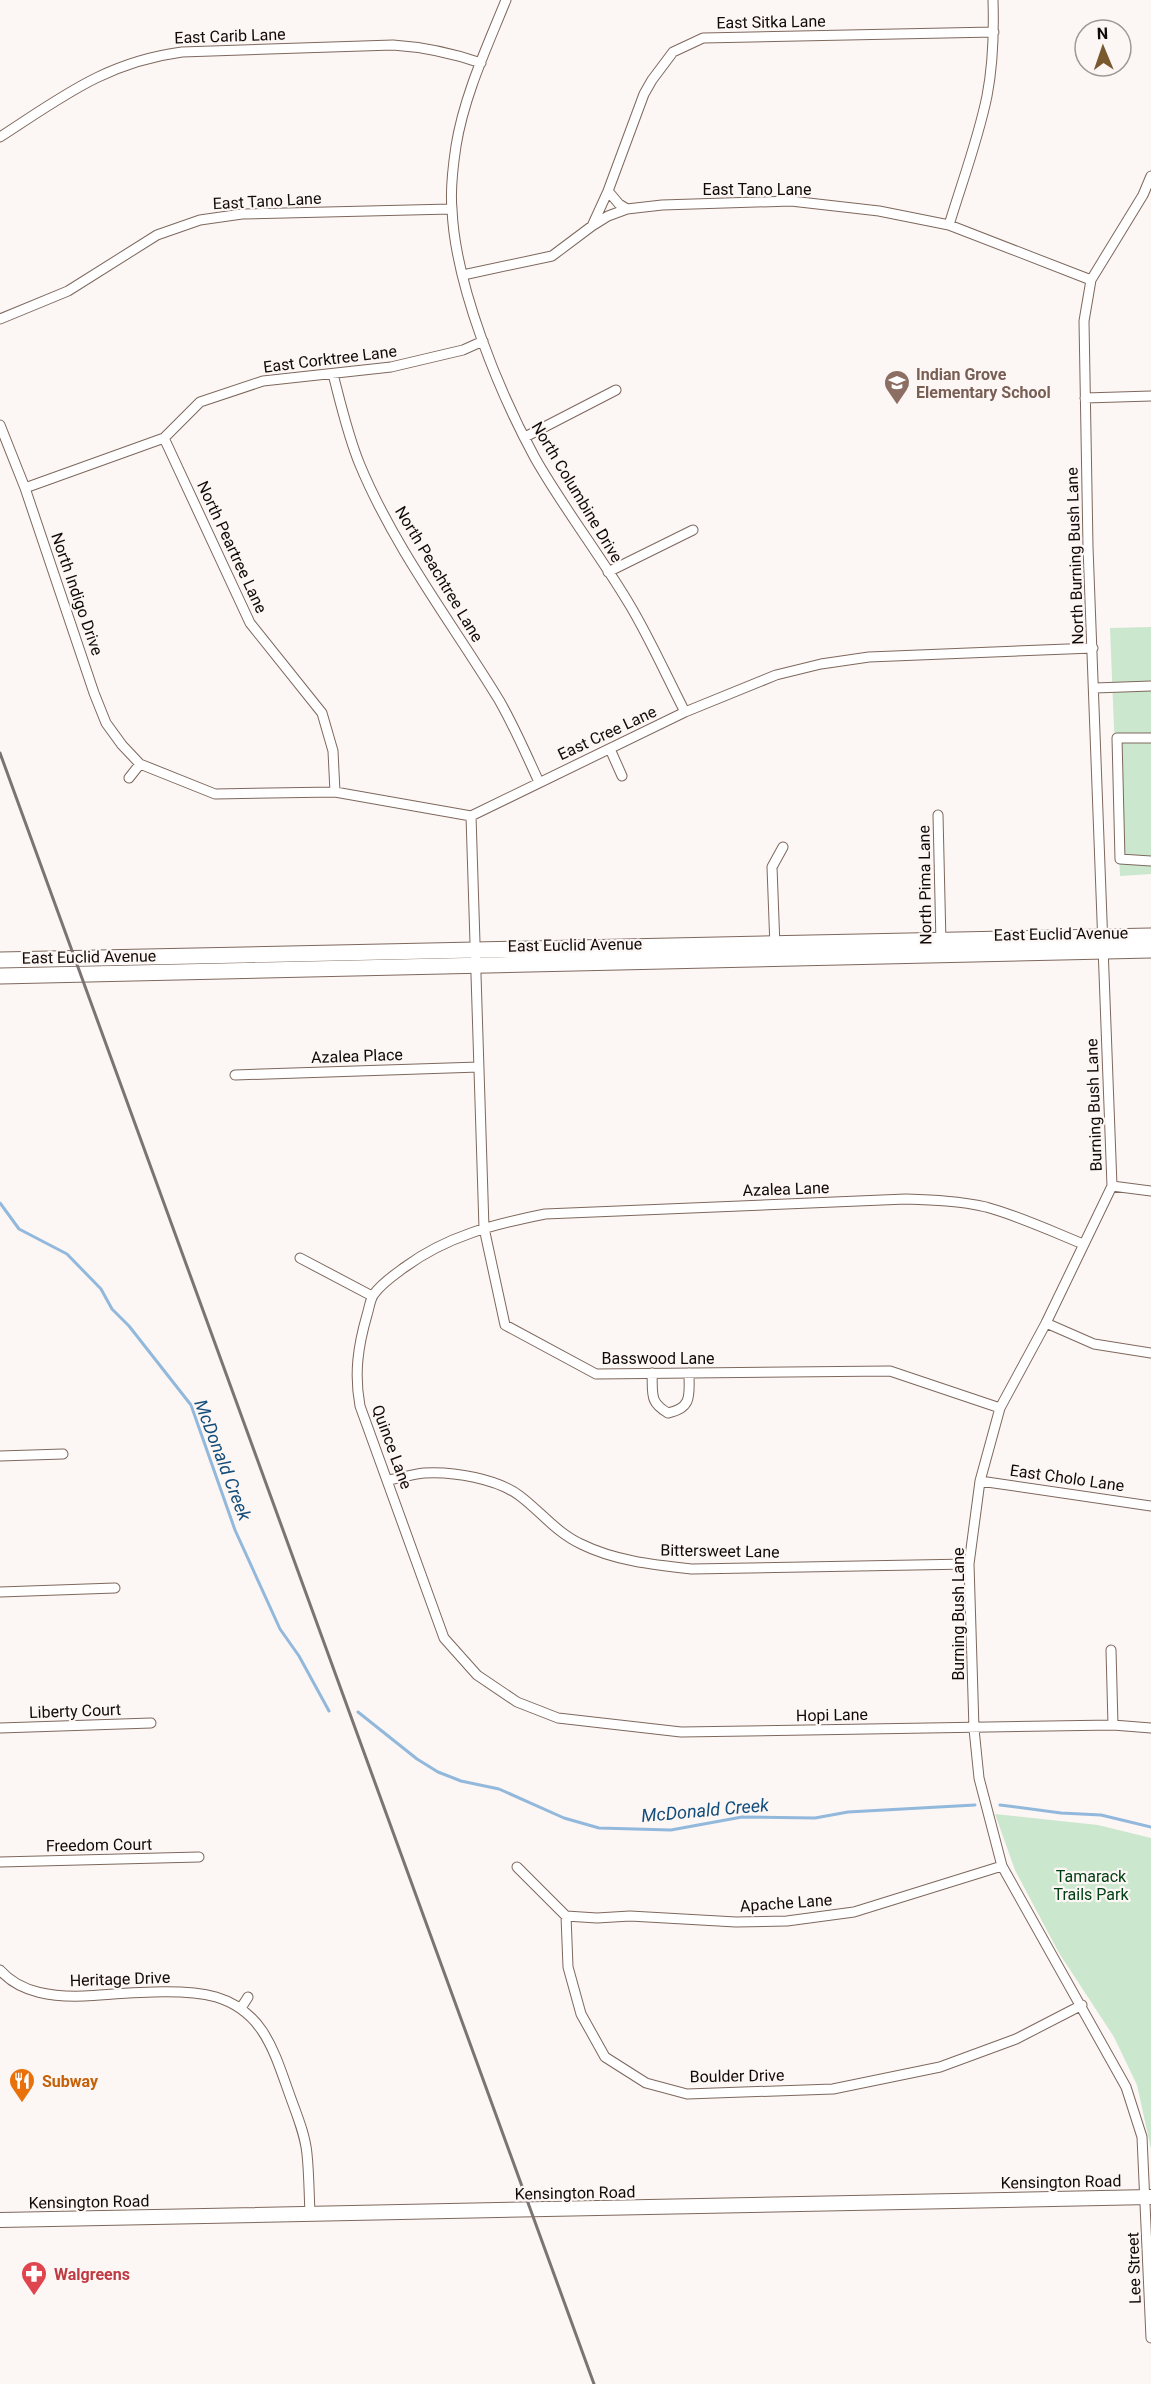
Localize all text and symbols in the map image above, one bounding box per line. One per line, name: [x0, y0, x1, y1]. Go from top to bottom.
street label: East Sitka Lane: [716, 12, 826, 32]
north arrow: [1073, 18, 1133, 78]
text: N: [1097, 24, 1108, 43]
street label: East Carib Lane: [174, 25, 286, 47]
street label: East Tano Lane: [703, 180, 811, 199]
street label: East Tano Lane: [212, 189, 322, 213]
street label: East Corktree Lane: [262, 341, 398, 377]
place label: Indian Grove Elementary School: [916, 365, 1051, 402]
school or university icon: Indian Grove Elementary School: [882, 368, 912, 406]
street label: North Columbine Drive: [527, 418, 627, 566]
street label: North Burning Bush Lane: [1062, 467, 1088, 645]
street label: North Peartree Lane: [193, 478, 271, 616]
street label: North Peachtree Lane: [391, 503, 487, 645]
street label: North Indigo Drive: [47, 530, 107, 658]
street label: East Cree Lane: [555, 702, 659, 764]
street label: North Pima Lane: [914, 825, 936, 945]
street label: East Euclid Avenue: [994, 923, 1128, 945]
street label: East Euclid Avenue: [508, 934, 642, 956]
street label: East Euclid Avenue: [22, 946, 156, 968]
street label: Burning Bush Lane: [1082, 1038, 1106, 1172]
street label: Azalea Place: [311, 1045, 403, 1067]
street label: Azalea Lane: [742, 1178, 830, 1200]
street label: Basswood Lane: [601, 1349, 715, 1368]
water label: McDonald Creek: [190, 1397, 256, 1525]
street label: Quince Lane: [368, 1402, 416, 1492]
street label: East Cholo Lane: [1009, 1461, 1125, 1495]
street label: Bittersweet Lane: [660, 1540, 780, 1562]
street label: Burning Bush Lane: [949, 1547, 968, 1681]
street label: Liberty Court: [29, 1700, 121, 1722]
street label: Hopi Lane: [796, 1705, 868, 1725]
water label: McDonald Creek: [640, 1794, 771, 1826]
street label: Freedom Court: [46, 1835, 152, 1855]
park label: Tamarack Trails Park: [1053, 1867, 1129, 1904]
street label: Apache Lane: [739, 1890, 833, 1916]
street label: Heritage Drive: [69, 1968, 171, 1990]
restaurant icon: Subway: [7, 2066, 37, 2104]
street label: Boulder Drive: [690, 2066, 784, 2086]
place label: Subway: [42, 2072, 99, 2091]
street label: Kensington Road: [1000, 2171, 1122, 2193]
street label: Kensington Road: [514, 2182, 636, 2204]
street label: Kensington Road: [28, 2191, 150, 2213]
street label: Lee Street: [1123, 2232, 1145, 2304]
pharmacy icon: Walgreens: [19, 2259, 49, 2297]
place label: Walgreens: [54, 2265, 130, 2284]

